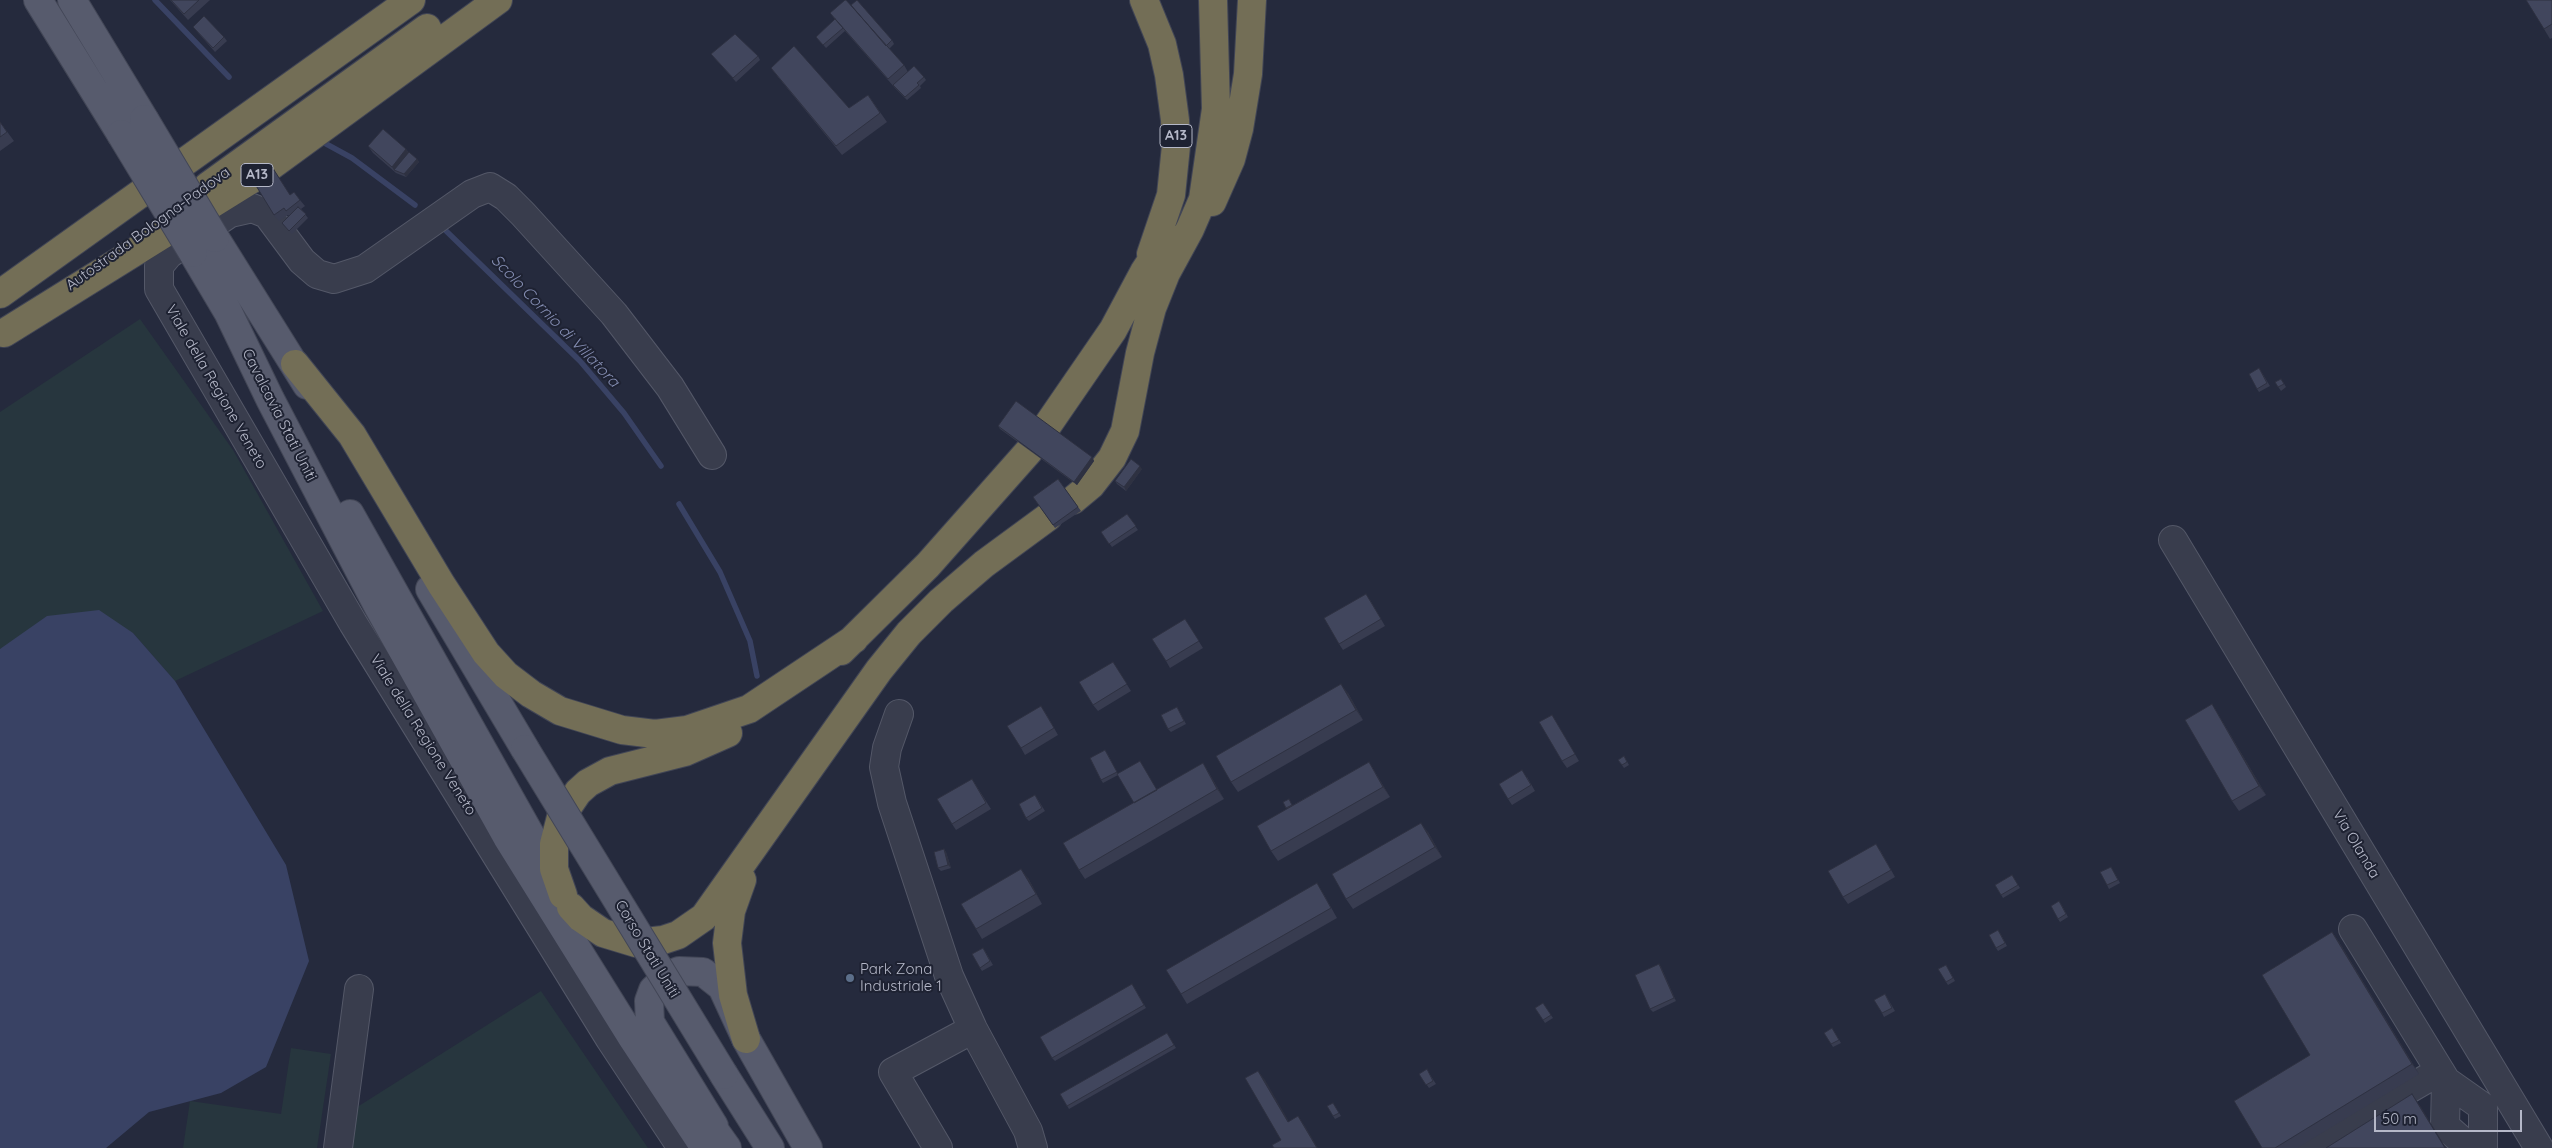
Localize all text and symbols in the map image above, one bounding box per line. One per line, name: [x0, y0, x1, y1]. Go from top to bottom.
road number: A13: [1160, 124, 1192, 148]
street label: Autostrada Bologna-Padova: [62, 163, 234, 295]
road number: A13: [241, 164, 273, 186]
water label: Scolo Cornio di Villatora: [487, 251, 623, 391]
street label: Viale della Regione Veneto: [162, 302, 270, 472]
street label: Cavalcavia Stati Uniti: [238, 346, 320, 484]
street label: Viale della Regione Veneto: [366, 651, 480, 819]
street label: Via Olanda: [2328, 806, 2384, 882]
street label: Corso Stati Uniti: [611, 897, 683, 1001]
place label: Park Zona Industriale 1: [860, 960, 942, 995]
marker: Park Zona Industriale 1: [844, 972, 856, 984]
scale bar: [2377, 1100, 2524, 1132]
text: 50 m: [2382, 1109, 2417, 1128]

